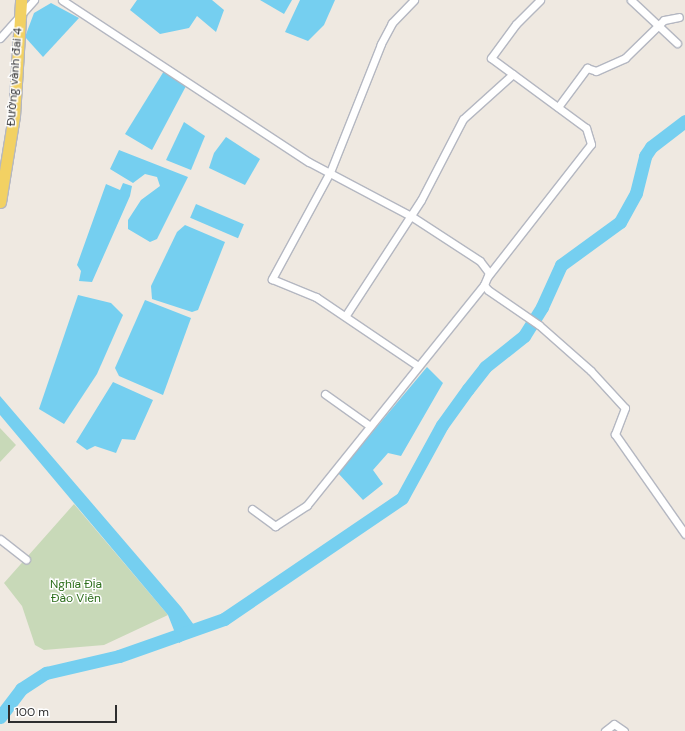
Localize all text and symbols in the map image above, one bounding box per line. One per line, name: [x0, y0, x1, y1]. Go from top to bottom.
street label: Đường vành đai 4: [4, 27, 26, 127]
park label: Nghĩa Địa Đào Viên: [50, 578, 102, 606]
scale bar: [10, 697, 119, 723]
text: 100 m: [15, 704, 49, 720]

